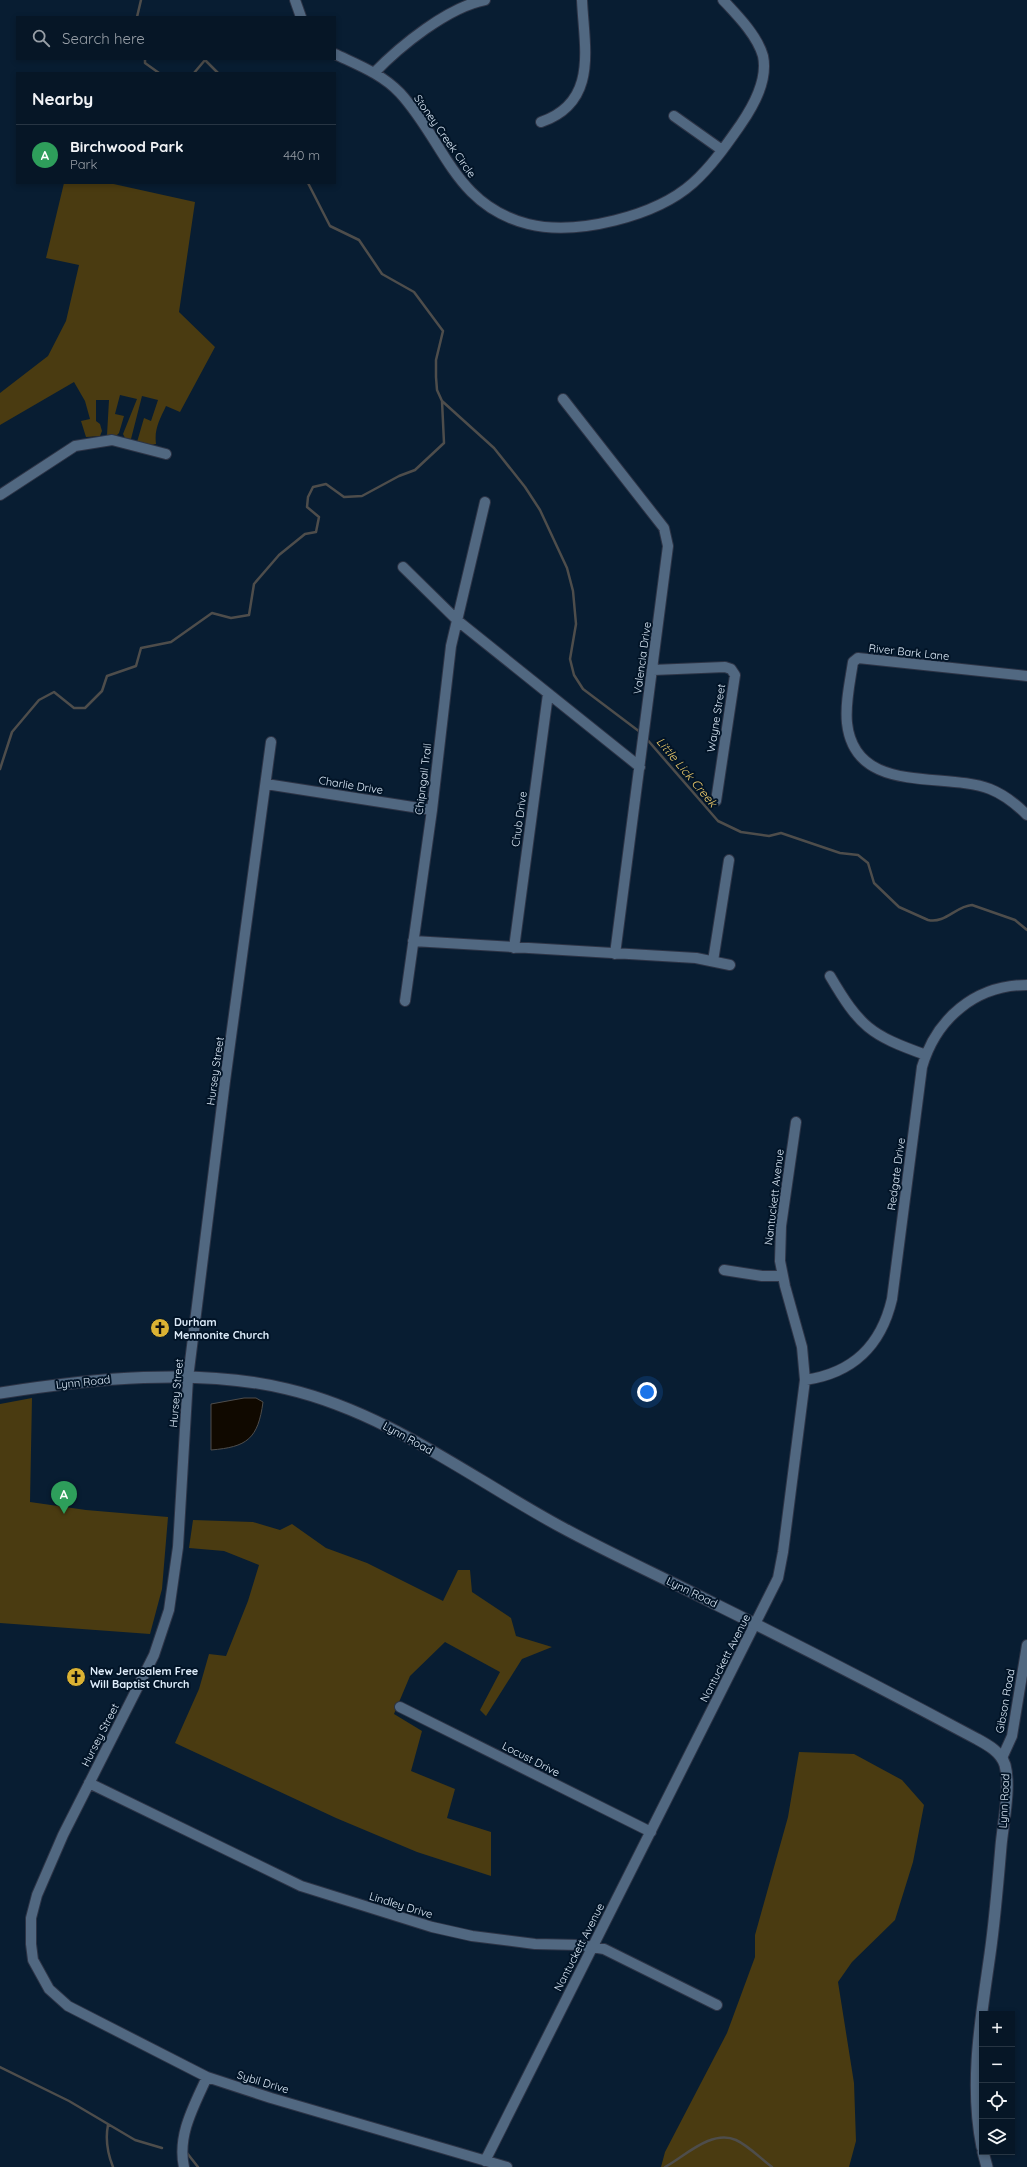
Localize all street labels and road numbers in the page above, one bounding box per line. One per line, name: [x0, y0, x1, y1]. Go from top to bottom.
street label: Stoney Creek Circle: [411, 92, 479, 180]
street label: Valencia Drive: [630, 621, 654, 695]
street label: River Bark Lane: [868, 641, 950, 663]
street label: Wayne Street: [704, 683, 728, 753]
street label: Chipngail Trail: [412, 743, 434, 815]
street label: Charlie Drive: [318, 773, 384, 797]
street label: Chub Drive: [508, 790, 530, 848]
street label: Hursey Street: [203, 1036, 227, 1106]
street label: Redgate Drive: [884, 1137, 908, 1211]
street label: Nantuckett Avenue: [761, 1148, 787, 1246]
street label: Hursey Street: [166, 1358, 186, 1428]
street label: Lynn Road: [55, 1372, 111, 1392]
street label: Lynn Road: [381, 1419, 435, 1457]
street label: Lynn Road: [664, 1574, 720, 1610]
street label: Nantuckett Avenue: [697, 1612, 753, 1704]
street label: Gibson Road: [992, 1668, 1018, 1734]
street label: Hursey Street: [78, 1701, 122, 1769]
street label: Locust Drive: [500, 1739, 562, 1779]
street label: Lynn Road: [996, 1773, 1012, 1829]
street label: Lindley Drive: [368, 1889, 434, 1921]
street label: Nantuckett Avenue: [551, 1901, 607, 1993]
street label: Sybil Drive: [235, 2067, 291, 2097]

